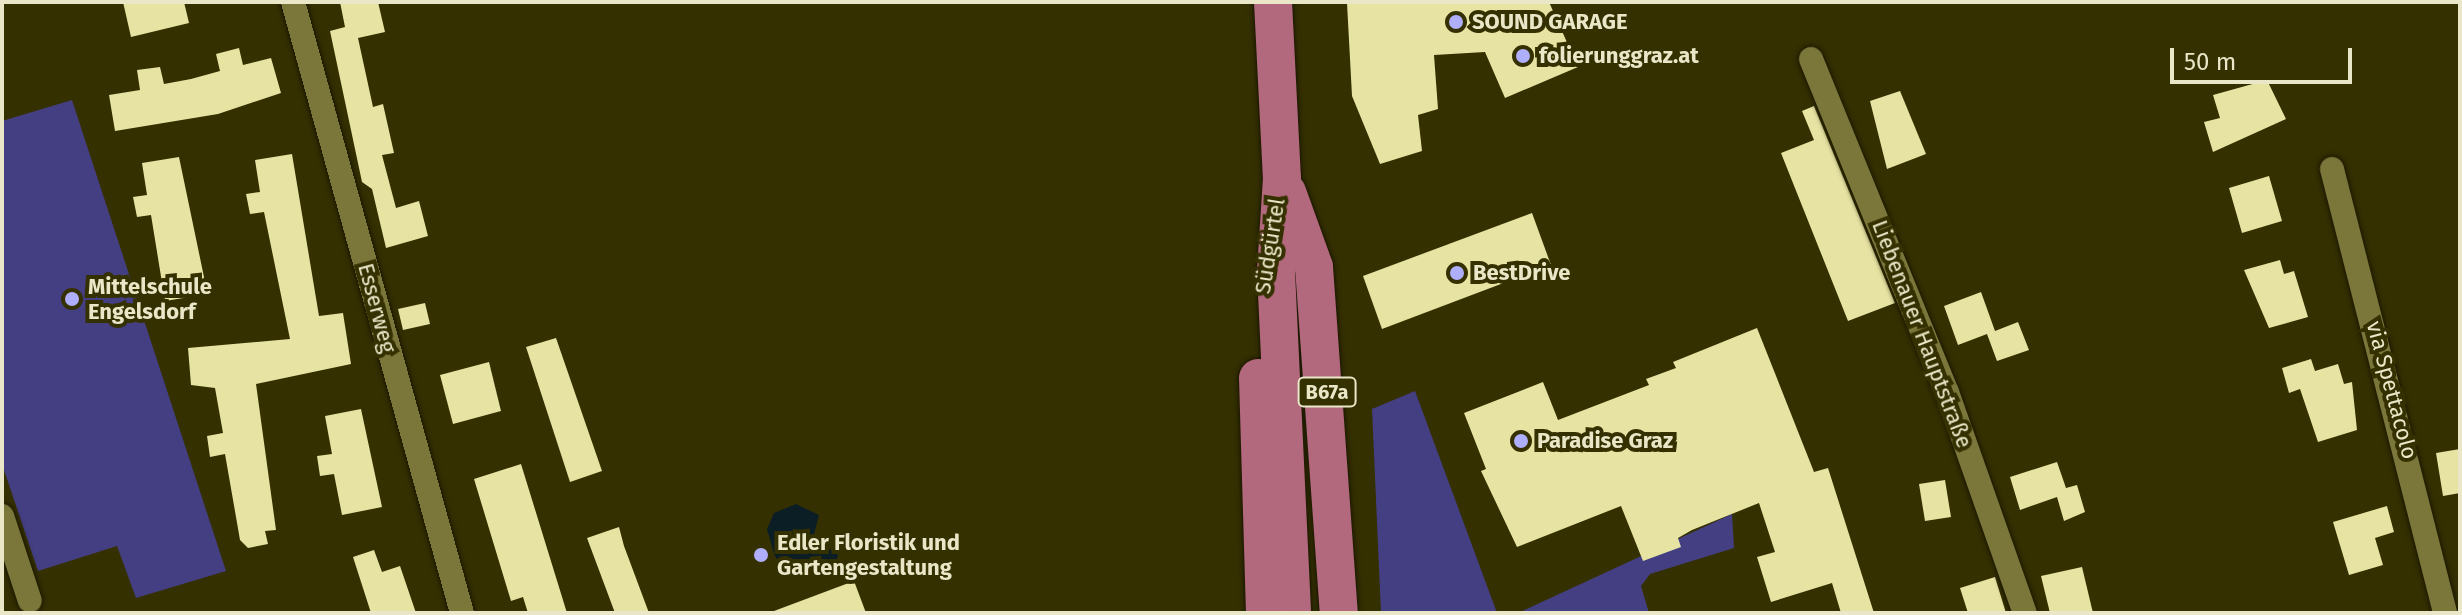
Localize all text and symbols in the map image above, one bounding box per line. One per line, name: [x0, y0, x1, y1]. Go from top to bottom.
place label: SOUND GARAGE: [1472, 9, 1627, 35]
marker: SOUND GARAGE: [1447, 13, 1465, 31]
scale bar: [2174, 32, 2356, 82]
place label: folierunggraz.at: [1539, 43, 1699, 69]
marker: folierunggraz.at: [1514, 47, 1532, 65]
text: 50 m: [2184, 48, 2236, 76]
street label: Südgürtel: [1249, 196, 1291, 296]
street label: Liebenauer Hauptstraße: [1866, 216, 1978, 452]
street label: Esserweg: [352, 260, 402, 356]
place label: BestDrive: [1473, 260, 1570, 286]
marker: BestDrive: [1448, 264, 1466, 282]
place label: Mittelschule Engelsdorf: [88, 273, 212, 324]
marker: Mittelschule Engelsdorf: [63, 290, 81, 308]
street label: via Spettacolo: [2361, 318, 2423, 462]
road number: B67a: [1297, 376, 1357, 408]
place label: Paradise Graz: [1537, 428, 1673, 454]
marker: Paradise Graz: [1512, 432, 1530, 450]
place label: Edler Floristik und Gartengestaltung: [777, 529, 960, 580]
marker: Edler Floristik und Gartengestaltung: [752, 546, 770, 564]

